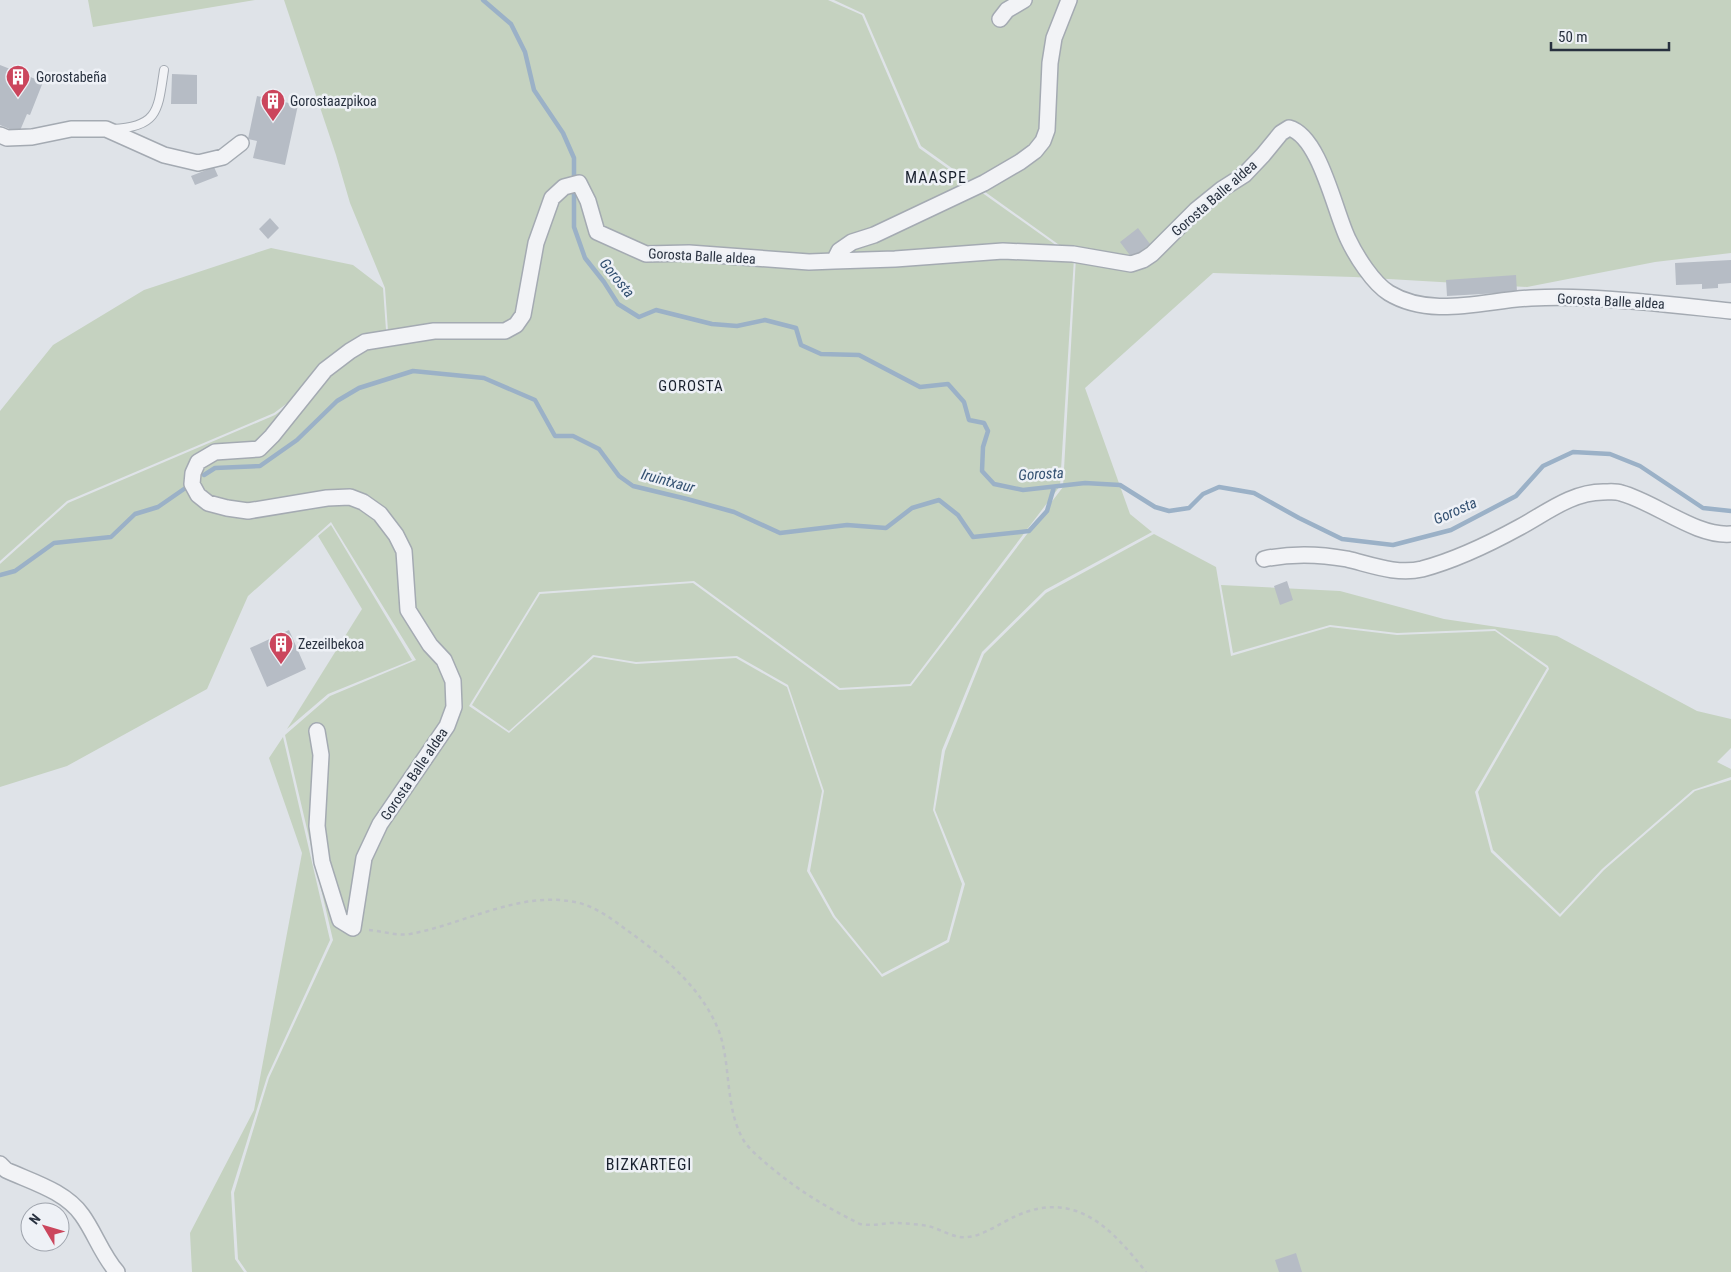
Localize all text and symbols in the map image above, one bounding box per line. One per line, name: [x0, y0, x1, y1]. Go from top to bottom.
scale bar: [1551, 20, 1668, 52]
text: 50 m: [1558, 28, 1588, 46]
building icon: Gorostabeña: [5, 64, 31, 98]
place label: Gorostabeña: [36, 69, 107, 85]
building icon: Gorostaazpikoa: [260, 88, 286, 122]
place label: Gorostaazpikoa: [290, 93, 377, 109]
street label: Gorosta Balle aldea: [1168, 157, 1260, 239]
district label: MAASPE: [905, 168, 967, 187]
street label: Gorosta Balle aldea: [648, 245, 756, 267]
water label: Gorosta: [596, 255, 638, 301]
street label: Gorosta Balle aldea: [1557, 290, 1665, 312]
district label: GOROSTA: [658, 377, 724, 395]
water label: Gorosta: [1018, 464, 1064, 484]
water label: Iruintxaur: [639, 465, 697, 497]
water label: Gorosta: [1431, 494, 1479, 528]
building icon: Zezeilbekoa: [268, 631, 294, 665]
place label: Zezeilbekoa: [298, 636, 364, 652]
street label: Gorosta Balle aldea: [377, 725, 451, 823]
district label: BIZKARTEGI: [606, 1155, 692, 1174]
north arrow: [20, 1202, 70, 1252]
text: N: [26, 1211, 44, 1227]

